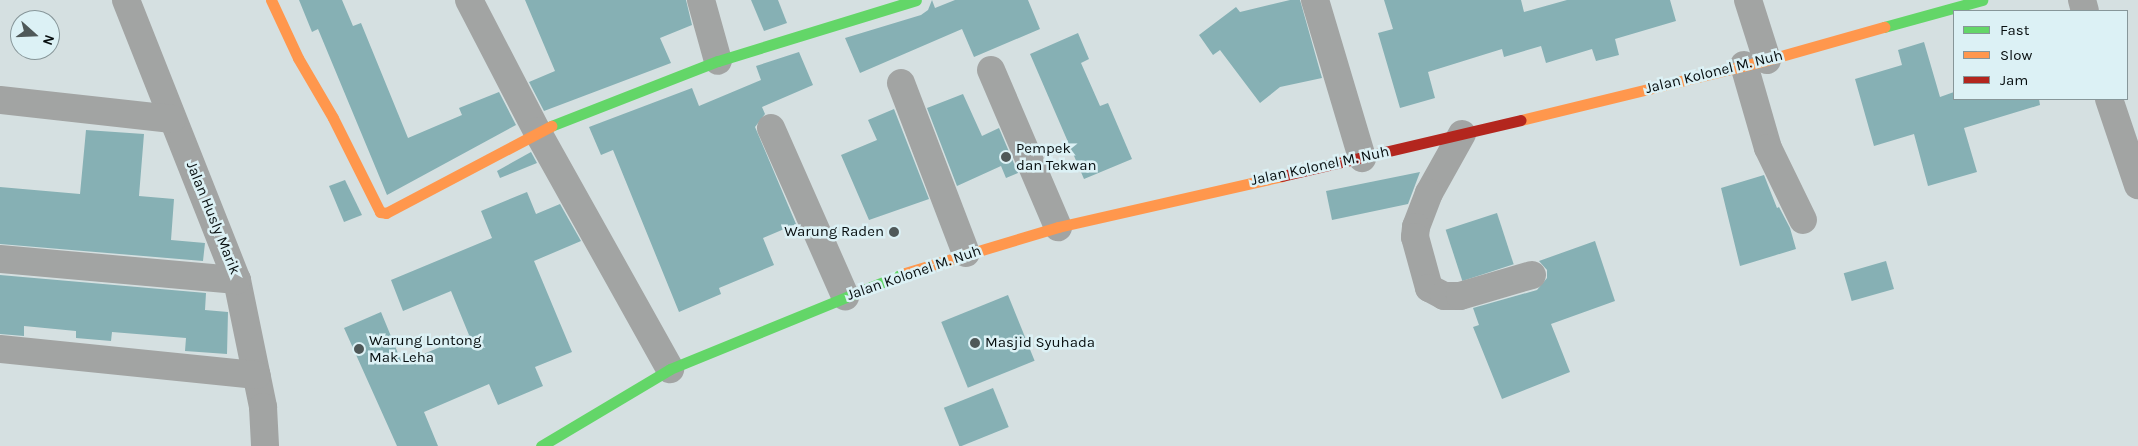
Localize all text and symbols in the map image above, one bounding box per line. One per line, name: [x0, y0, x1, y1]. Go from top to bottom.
north arrow: [10, 10, 60, 60]
legend: [1953, 10, 2128, 100]
text: Fast: [2000, 21, 2029, 39]
text: N: [39, 32, 58, 48]
street label: Jalan Kolonel M. Nuh: [1643, 46, 1785, 98]
text: Slow: [2000, 46, 2032, 64]
text: Jam: [2000, 71, 2028, 89]
place label: Pempek dan Tekwan: [1016, 139, 1096, 174]
street label: Jalan Kolonel M. Nuh: [1249, 143, 1391, 189]
marker: Pempek dan Tekwan: [1000, 151, 1012, 163]
street label: Jalan Husly Marik: [182, 159, 244, 277]
place label: Warung Raden: [784, 223, 884, 241]
marker: Warung Raden: [888, 226, 900, 238]
street label: Jalan Kolonel M. Nuh: [844, 242, 984, 304]
place label: Warung Lontong Mak Leha: [369, 331, 481, 366]
place label: Masjid Syuhada: [985, 334, 1095, 352]
marker: Masjid Syuhada: [969, 337, 981, 349]
marker: Warung Lontong Mak Leha: [353, 343, 365, 355]

